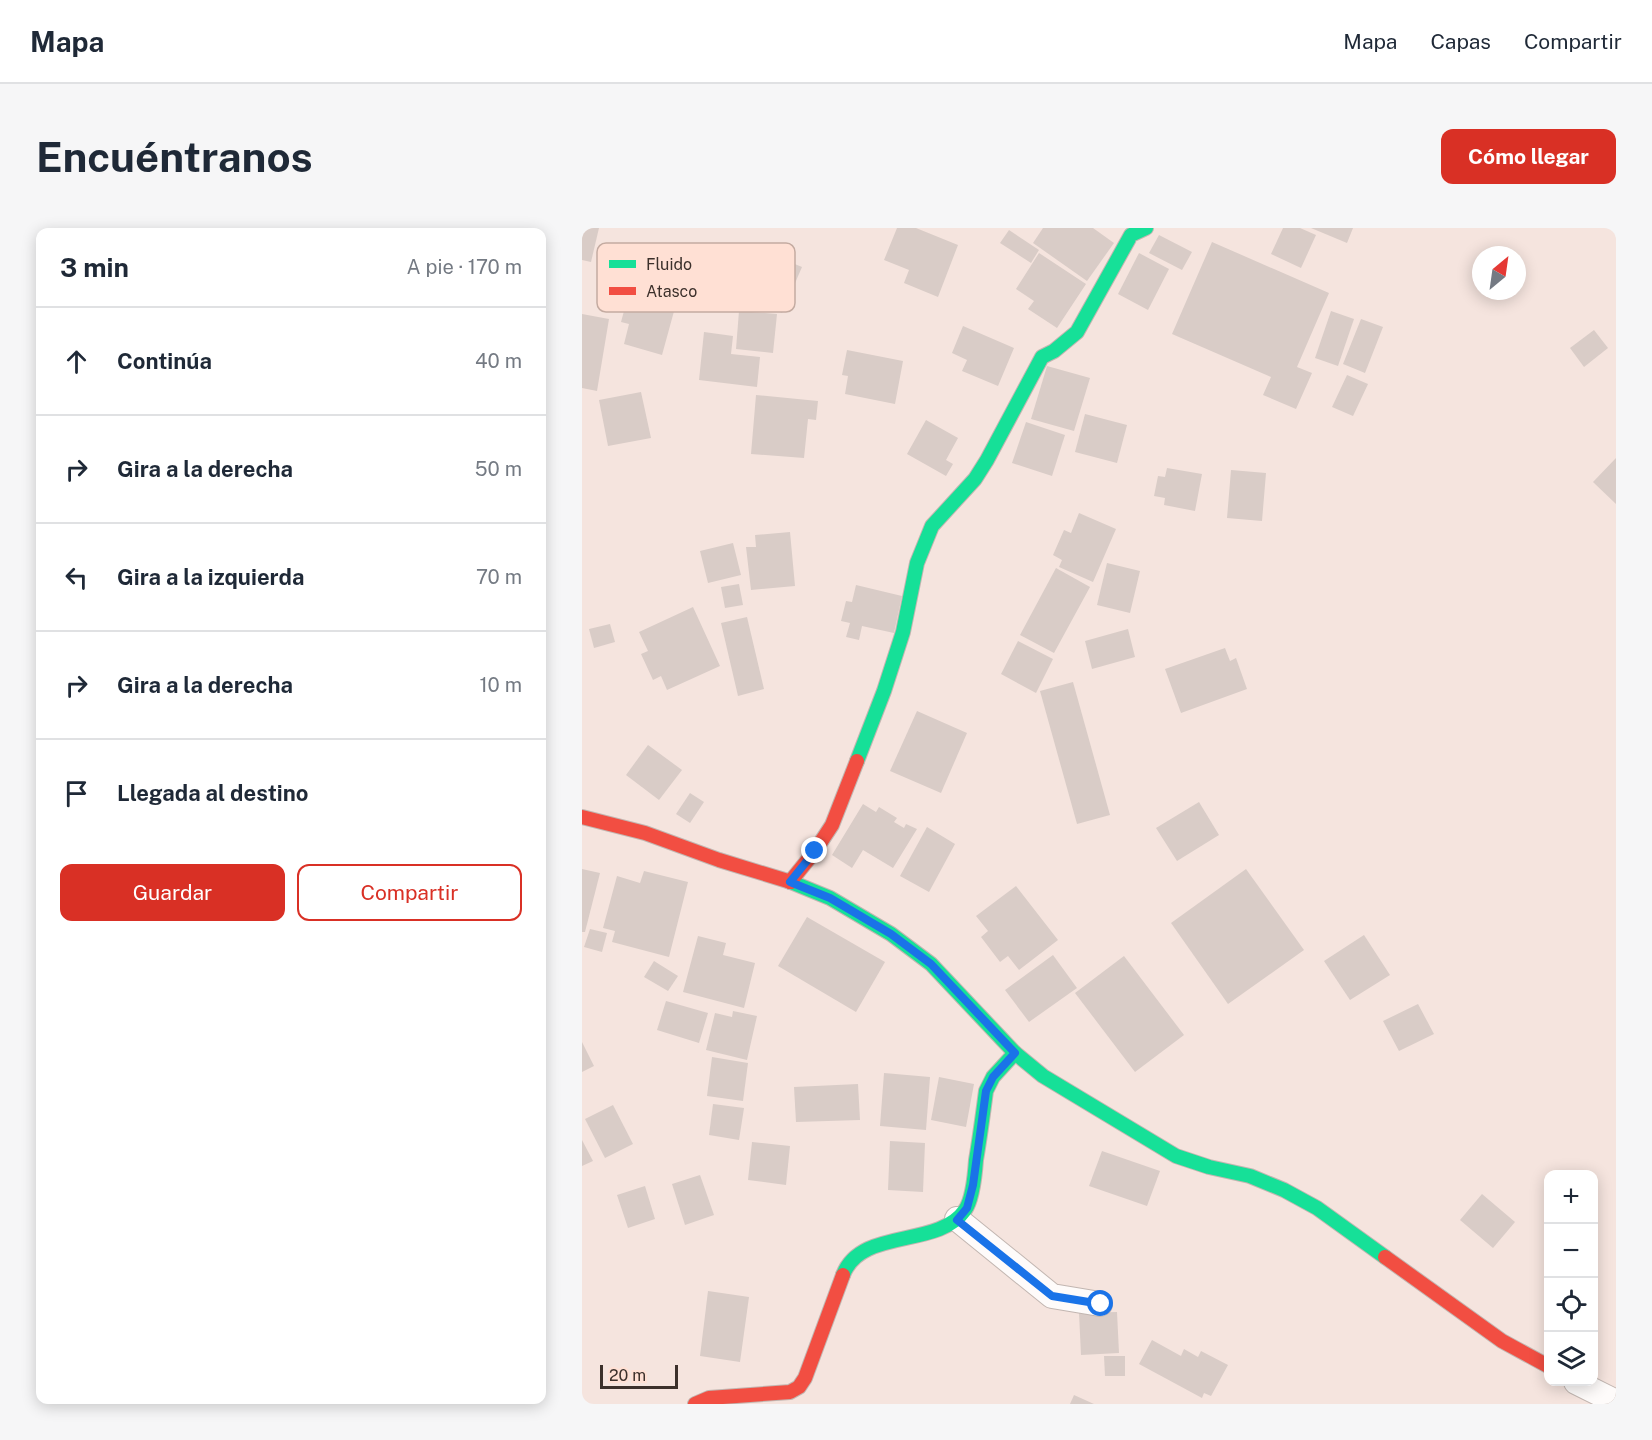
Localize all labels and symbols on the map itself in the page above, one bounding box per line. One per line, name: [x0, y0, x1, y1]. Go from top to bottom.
legend: [597, 243, 795, 312]
north arrow: [1472, 246, 1526, 300]
text: Fluido: [646, 255, 692, 274]
text: Atasco: [646, 282, 697, 301]
route end: [801, 837, 827, 863]
route start: [1087, 1290, 1113, 1316]
scale bar: [600, 1362, 678, 1390]

